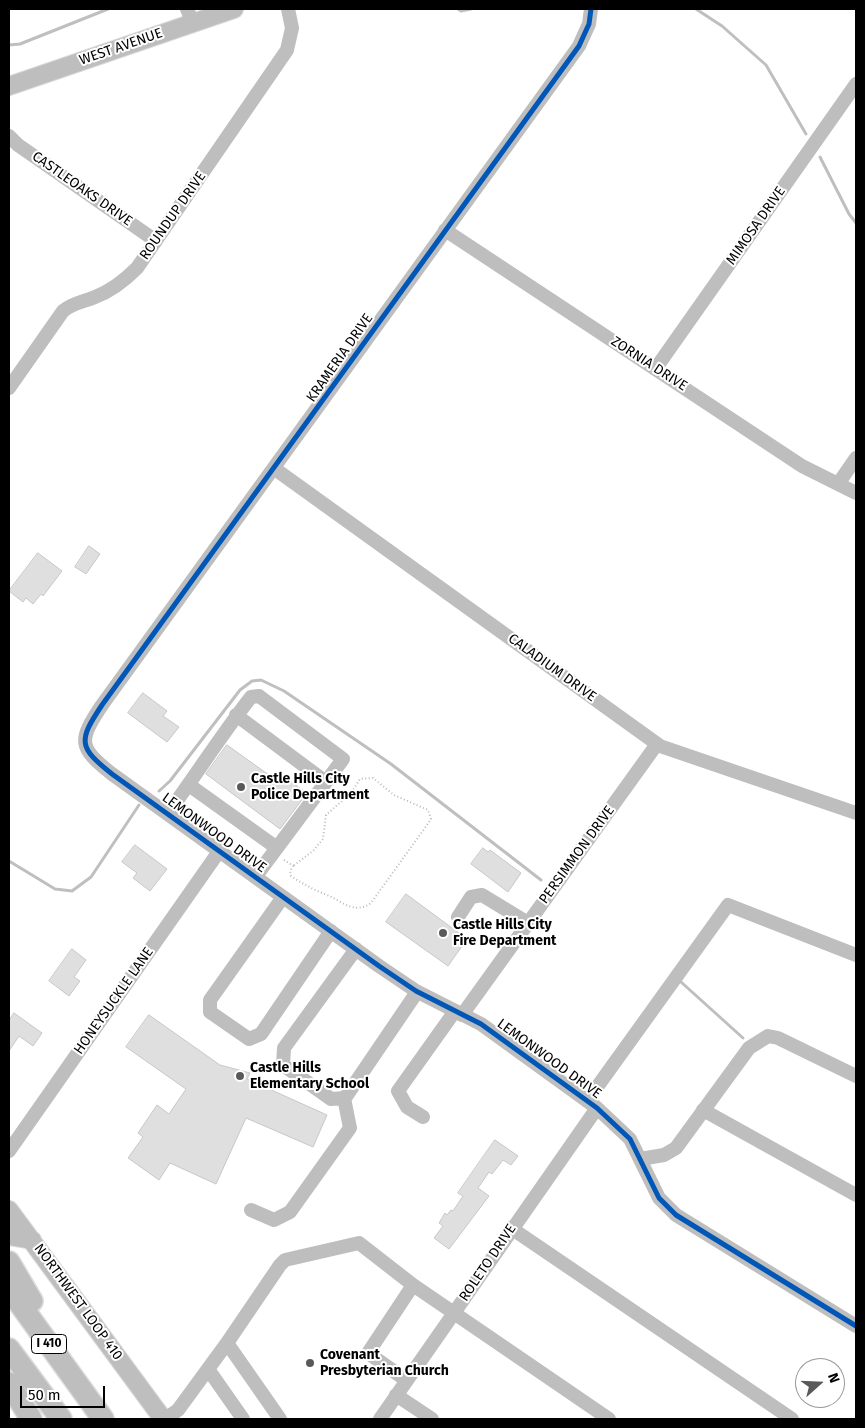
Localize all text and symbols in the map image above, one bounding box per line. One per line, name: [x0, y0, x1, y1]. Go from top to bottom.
street label: WEST AVENUE: [77, 25, 165, 69]
street label: CASTLEOAKS DRIVE: [29, 148, 135, 230]
street label: ROUNDUP DRIVE: [136, 169, 210, 263]
street label: MIMOSA DRIVE: [723, 184, 789, 268]
street label: KRAMERIA DRIVE: [303, 310, 377, 406]
street label: ZORNIA DRIVE: [608, 333, 690, 395]
street label: CALADIUM DRIVE: [505, 630, 599, 706]
place label: Castle Hills City Police Department: [251, 771, 370, 804]
marker: Castle Hills City Police Department: [235, 781, 247, 793]
street label: LEMONWOOD DRIVE: [158, 789, 270, 877]
street label: PERSIMMON DRIVE: [536, 803, 618, 907]
place label: Castle Hills City Fire Department: [453, 917, 556, 950]
marker: Castle Hills City Fire Department: [437, 927, 449, 939]
street label: HONEYSUCKLE LANE: [71, 944, 157, 1058]
street label: LEMONWOOD DRIVE: [493, 1015, 605, 1103]
place label: Castle Hills Elementary School: [250, 1060, 369, 1092]
marker: Castle Hills Elementary School: [234, 1070, 246, 1082]
street label: ROLETO DRIVE: [456, 1221, 520, 1305]
street label: NORTHWEST LOOP 410: [30, 1241, 126, 1363]
road number: I 410: [32, 1335, 66, 1354]
place label: Covenant Presbyterian Church: [320, 1347, 449, 1380]
marker: Covenant Presbyterian Church: [304, 1357, 316, 1369]
north arrow: [795, 1358, 845, 1408]
text: N: [824, 1371, 843, 1385]
scale bar: [22, 1376, 108, 1408]
text: 50 m: [28, 1386, 61, 1404]

